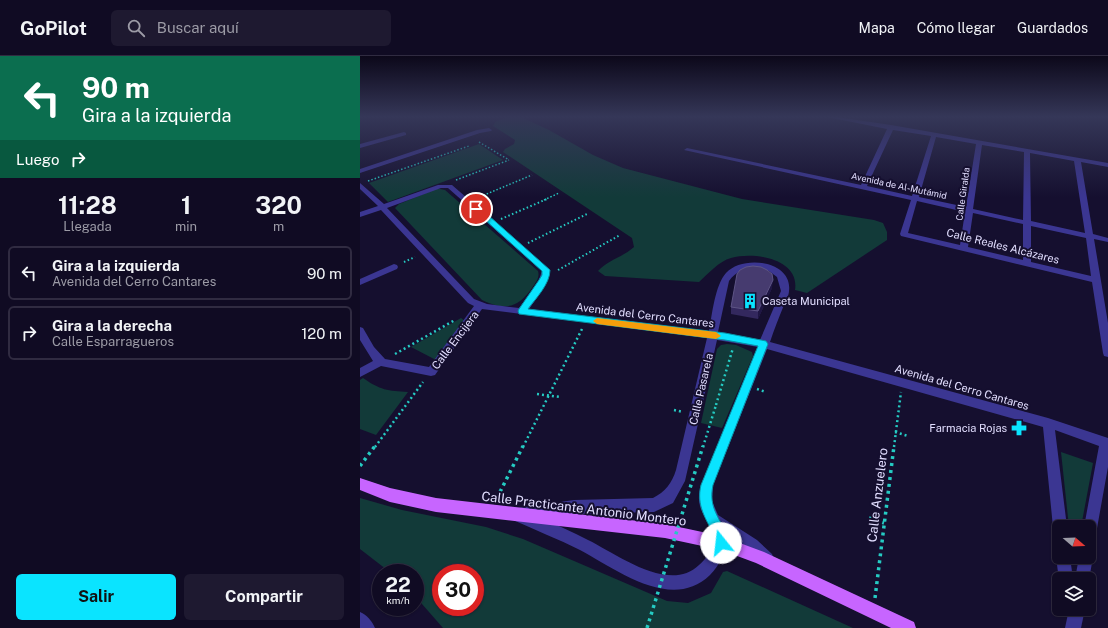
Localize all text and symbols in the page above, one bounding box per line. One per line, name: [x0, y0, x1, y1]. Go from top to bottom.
search box: [111, 10, 391, 46]
text: GoPilot: [20, 17, 87, 39]
icon: search: [125, 17, 147, 39]
text: Buscar aquí: [157, 19, 239, 36]
text: Mapa: [859, 20, 895, 36]
text: Cómo llegar: [917, 20, 995, 36]
text: Guardados: [1017, 20, 1088, 36]
text: 90 m: [82, 71, 150, 104]
icon: left: [16, 72, 68, 124]
text: Gira a la izquierda: [82, 105, 231, 126]
icon: right: [67, 148, 89, 170]
text: Luego: [16, 151, 59, 168]
street label: Calle Giralda: [953, 167, 972, 221]
street label: Avenida de Al-Mutámid: [850, 170, 948, 201]
text: 11:28: [58, 191, 117, 219]
text: 1: [181, 191, 191, 219]
text: 320: [255, 191, 302, 219]
pin: [459, 192, 493, 226]
icon: arrive: [465, 198, 487, 220]
text: Llegada: [63, 219, 112, 234]
text: min: [175, 219, 197, 234]
text: m: [273, 219, 284, 234]
street label: Calle Reales Alcázares: [945, 226, 1061, 266]
text: Gira a la izquierda: [52, 257, 180, 274]
icon: left: [18, 262, 40, 284]
text: 90 m: [307, 265, 342, 282]
text: Avenida del Cerro Cantares: [52, 274, 216, 289]
building icon: Caseta Municipal: [741, 292, 759, 310]
place label: Caseta Municipal: [762, 295, 850, 307]
street label: Avenida del Cerro Cantares: [575, 301, 715, 329]
street label: Calle Encijera: [429, 309, 481, 371]
text: Gira a la derecha: [52, 317, 172, 334]
icon: right: [18, 322, 40, 344]
text: 120 m: [301, 325, 342, 342]
text: Calle Esparragueros: [52, 334, 174, 349]
street label: Calle Pasarela: [687, 352, 715, 426]
street label: Avenida del Cerro Cantares: [894, 362, 1031, 412]
pharmacy icon: Farmacia Rojas: [1010, 419, 1028, 437]
place label: Farmacia Rojas: [929, 422, 1007, 434]
street label: Calle Anzuelero: [864, 447, 891, 543]
street label: Calle Practicante Antonio Montero: [481, 488, 687, 529]
north arrow: [1052, 520, 1096, 564]
map controls: [1052, 520, 1096, 616]
position arrow: [700, 522, 742, 564]
speed limit sign: 30: [432, 564, 484, 616]
button: layers: [1052, 572, 1096, 616]
text: 22: [385, 573, 411, 597]
button: Salir: [16, 574, 176, 620]
button: Compartir: [184, 574, 344, 620]
text: km/h: [386, 594, 410, 606]

